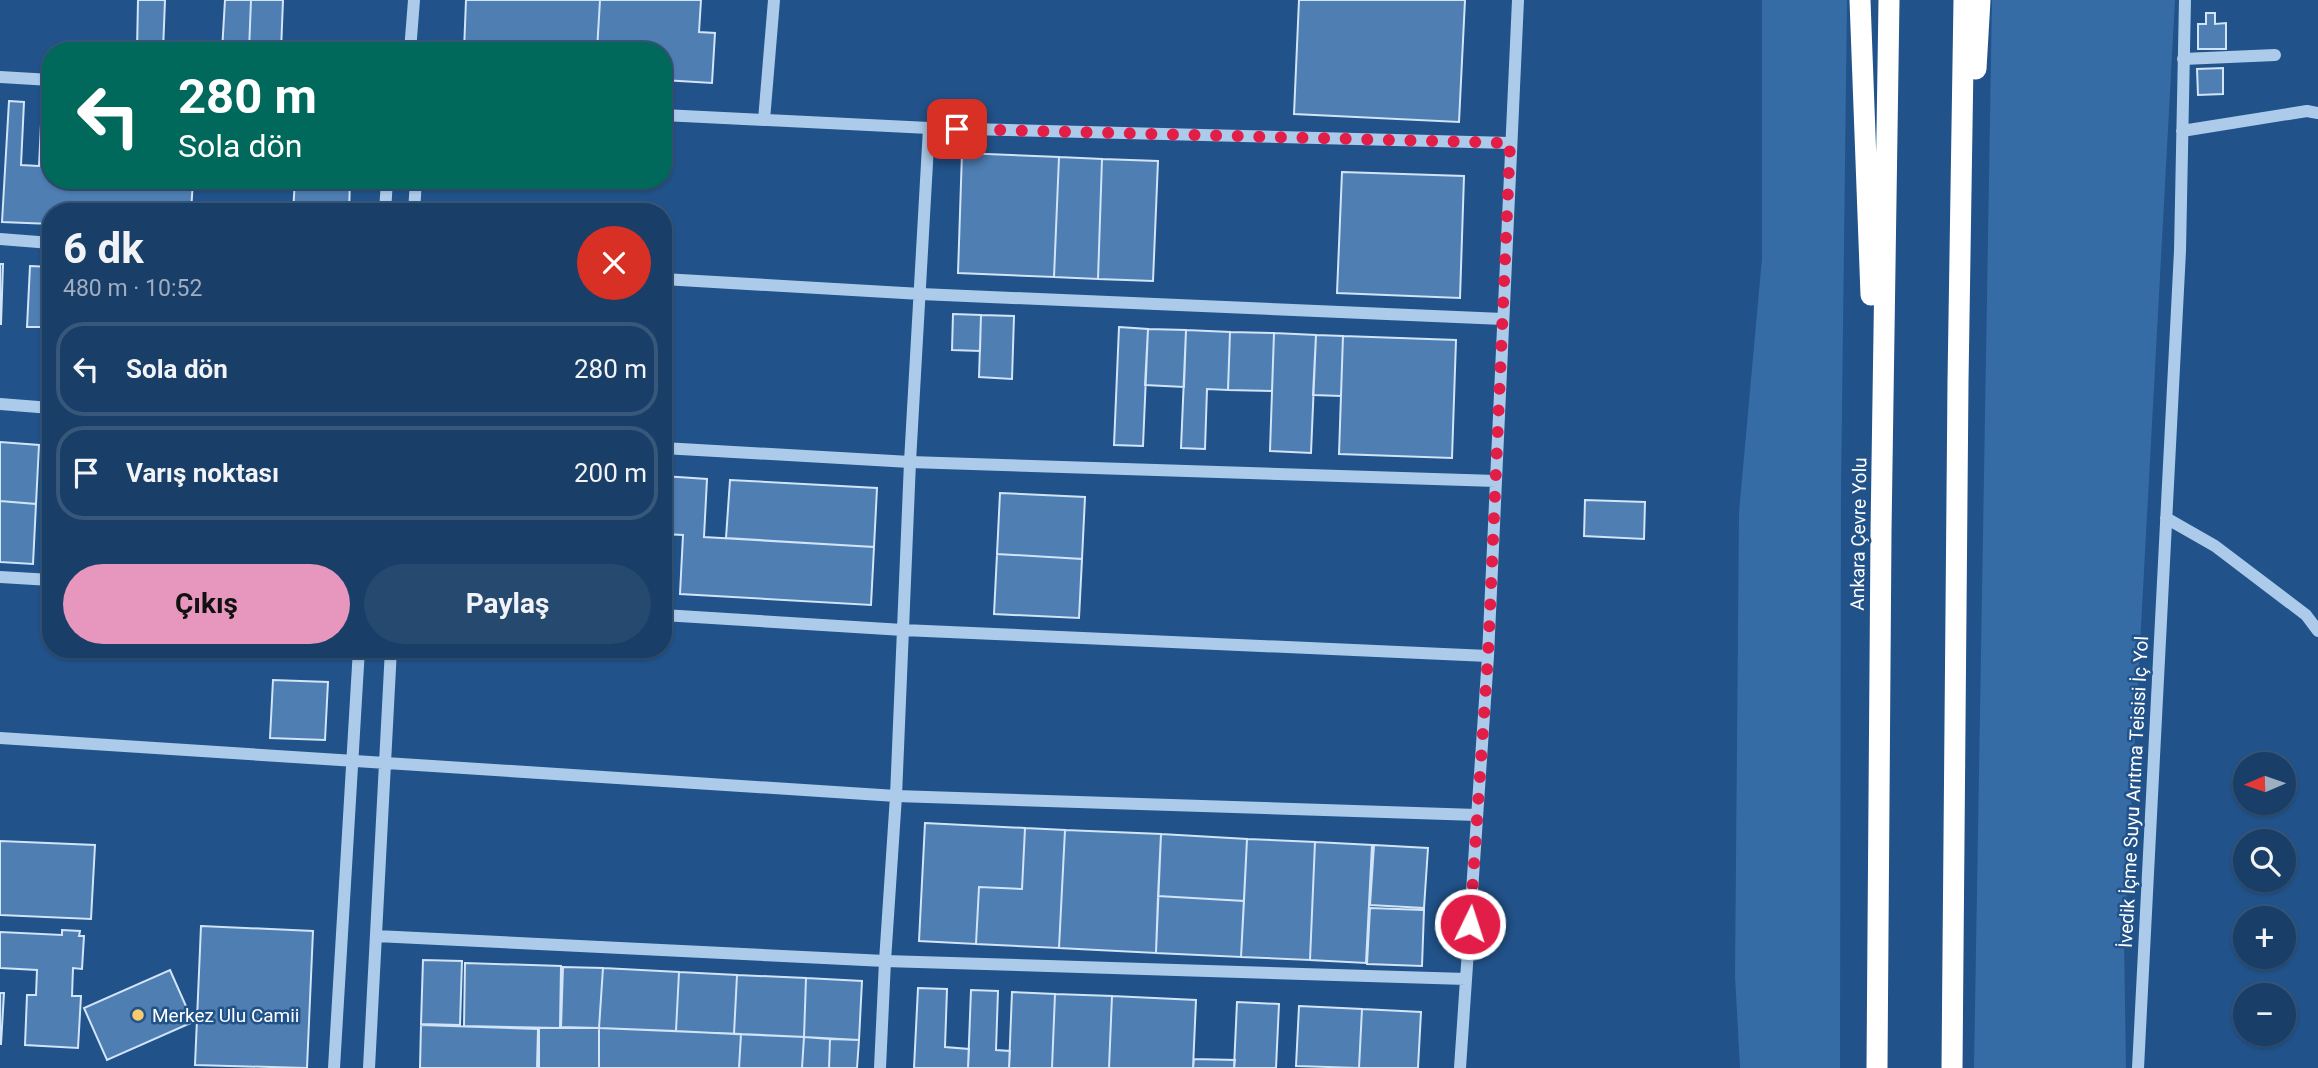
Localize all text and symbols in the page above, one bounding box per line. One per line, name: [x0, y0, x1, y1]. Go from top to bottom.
text: 280 m: [178, 68, 317, 125]
icon: left: [63, 70, 154, 161]
pin: [927, 99, 987, 159]
icon: arrive: [938, 110, 976, 148]
text: Sola dön: [178, 127, 302, 165]
text: 6 dk: [63, 224, 144, 273]
button: close: [577, 226, 651, 300]
text: 480 m · 10:52: [63, 275, 202, 302]
icon: left: [67, 350, 105, 388]
text: Sola dön: [126, 354, 228, 384]
text: 280 m: [574, 354, 647, 384]
icon: arrive: [67, 454, 105, 492]
street label: Ankara Çevre Yolu: [1846, 457, 1871, 611]
text: Varış noktası: [126, 458, 279, 488]
text: 200 m: [574, 458, 647, 488]
button: Çıkış: [63, 564, 350, 644]
button: Paylaş: [364, 564, 651, 644]
street label: İvedik İçme Suyu Arıtma Teisisi İç Yol: [2114, 635, 2153, 949]
north arrow: [2233, 752, 2296, 816]
map controls: [2233, 752, 2296, 1046]
button: search: [2233, 829, 2296, 892]
position arrow: [1433, 887, 1507, 961]
button: +: [2233, 906, 2296, 969]
button: −: [2233, 983, 2296, 1046]
place label: Merkez Ulu Camii: [152, 1004, 300, 1027]
marker: Merkez Ulu Camii: [130, 1007, 146, 1023]

